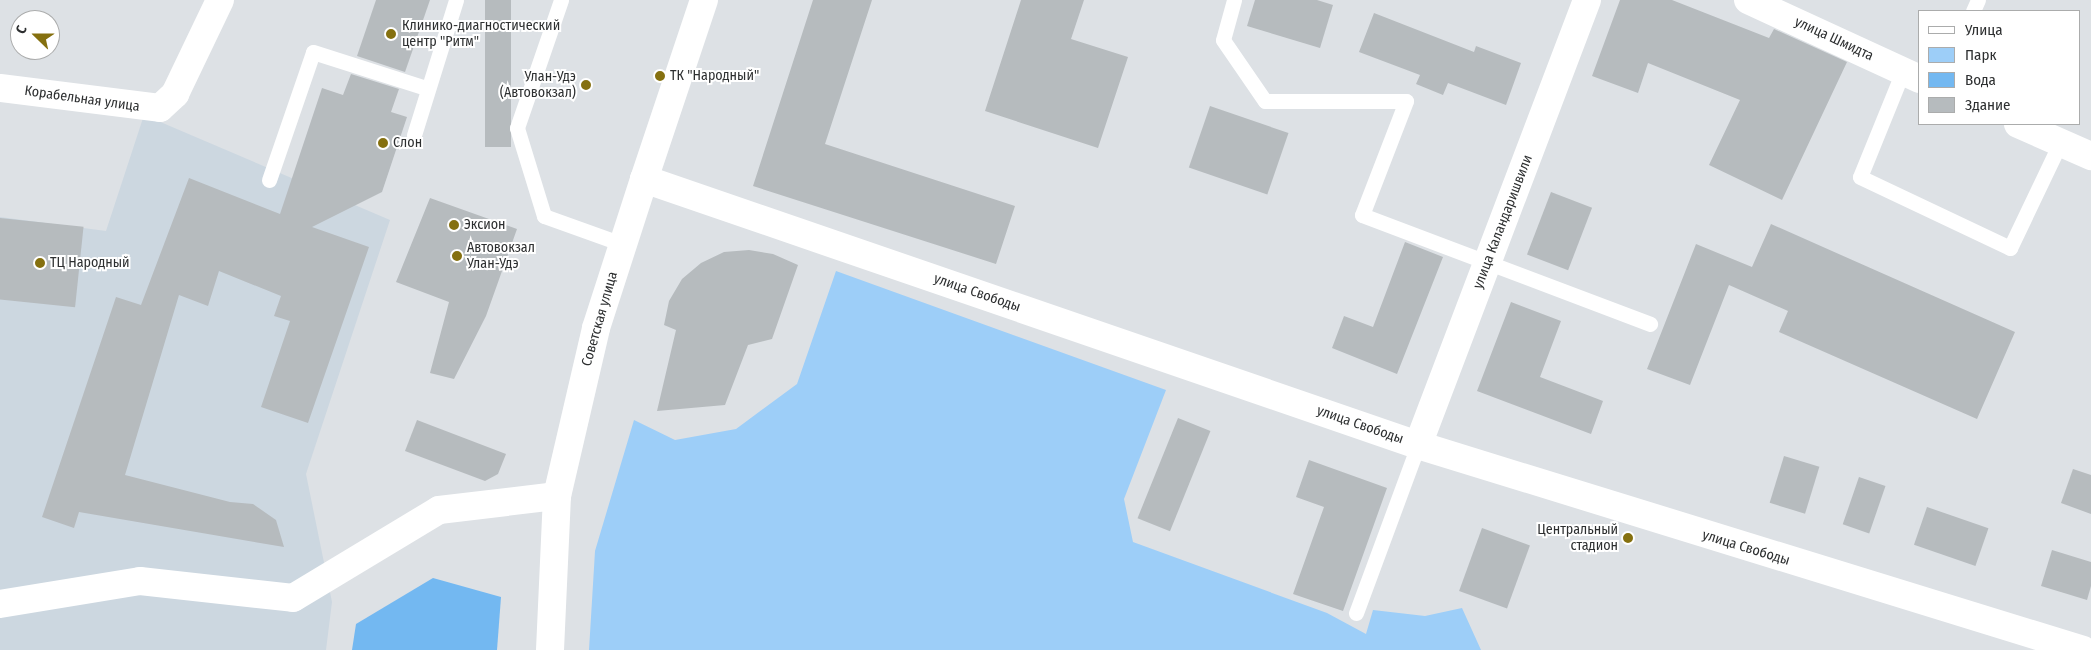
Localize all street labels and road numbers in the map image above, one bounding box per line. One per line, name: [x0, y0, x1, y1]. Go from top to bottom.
street label: улица Шмидта: [1792, 13, 1876, 65]
street label: Корабельная улица: [23, 83, 141, 115]
street label: улица Каландаришвили: [1470, 153, 1536, 291]
street label: Советская улица: [578, 270, 622, 368]
street label: улица Свободы: [931, 270, 1023, 316]
street label: улица Свободы: [1314, 402, 1406, 448]
street label: улица Свободы: [1700, 527, 1792, 569]

